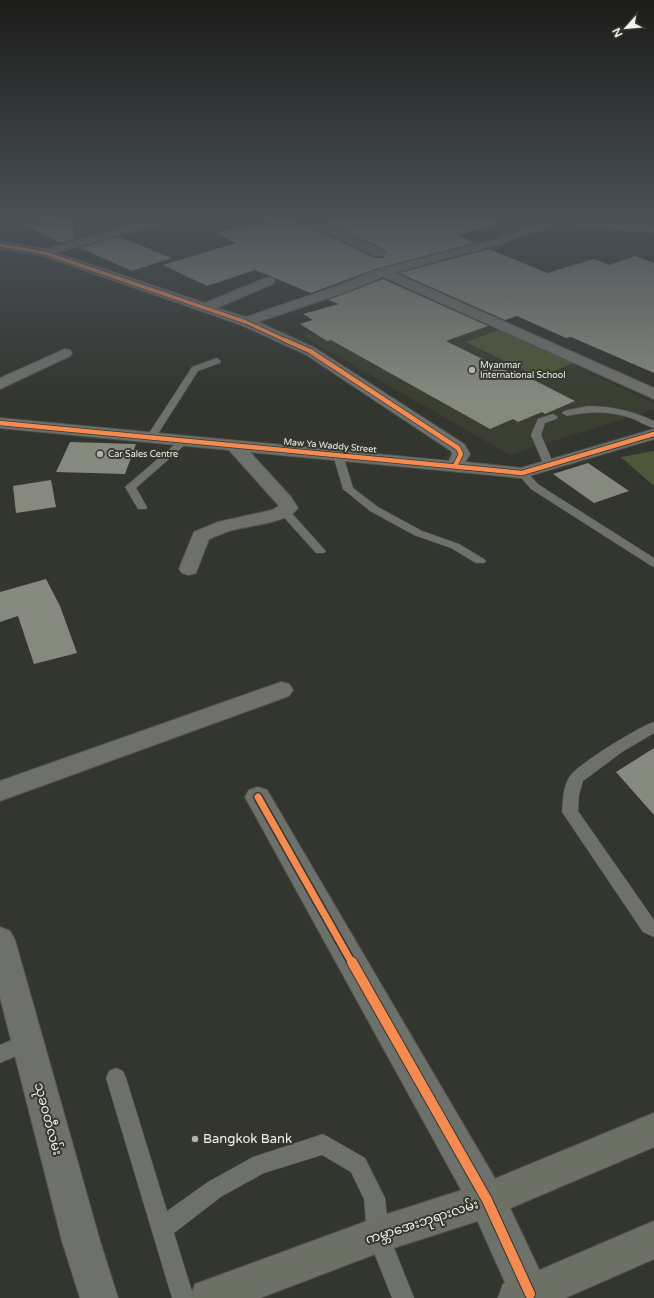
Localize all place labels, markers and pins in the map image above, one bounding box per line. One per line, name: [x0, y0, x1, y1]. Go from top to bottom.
place label: Myanmar International School: [480, 360, 565, 381]
marker: Myanmar International School: [467, 365, 477, 375]
marker: Car Sales Centre: [95, 449, 105, 459]
place label: Car Sales Centre: [108, 449, 178, 460]
place label: Bangkok Bank: [203, 1131, 292, 1147]
marker: Bangkok Bank: [190, 1134, 200, 1144]

